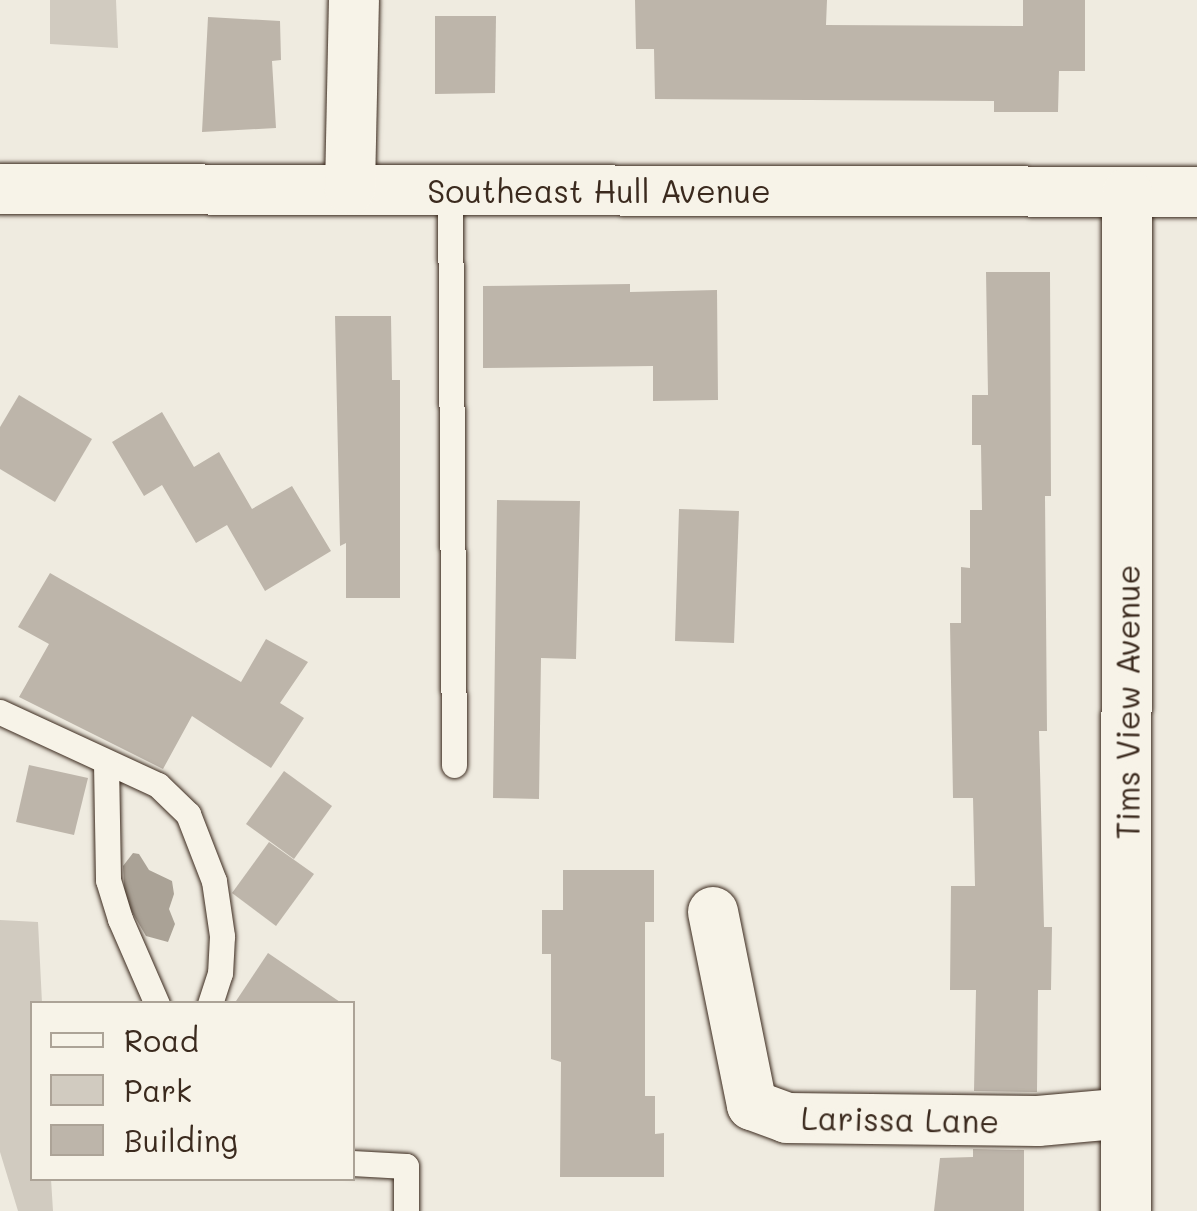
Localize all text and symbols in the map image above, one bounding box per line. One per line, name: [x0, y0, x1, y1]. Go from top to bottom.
street label: Southeast Hull Avenue: [427, 171, 771, 209]
street label: Tims View Avenue: [1108, 565, 1146, 839]
legend: [30, 1001, 355, 1181]
text: Road: [124, 1020, 199, 1060]
text: Park: [124, 1070, 192, 1110]
street label: Larissa Lane: [801, 1098, 999, 1140]
text: Building: [124, 1120, 238, 1160]

